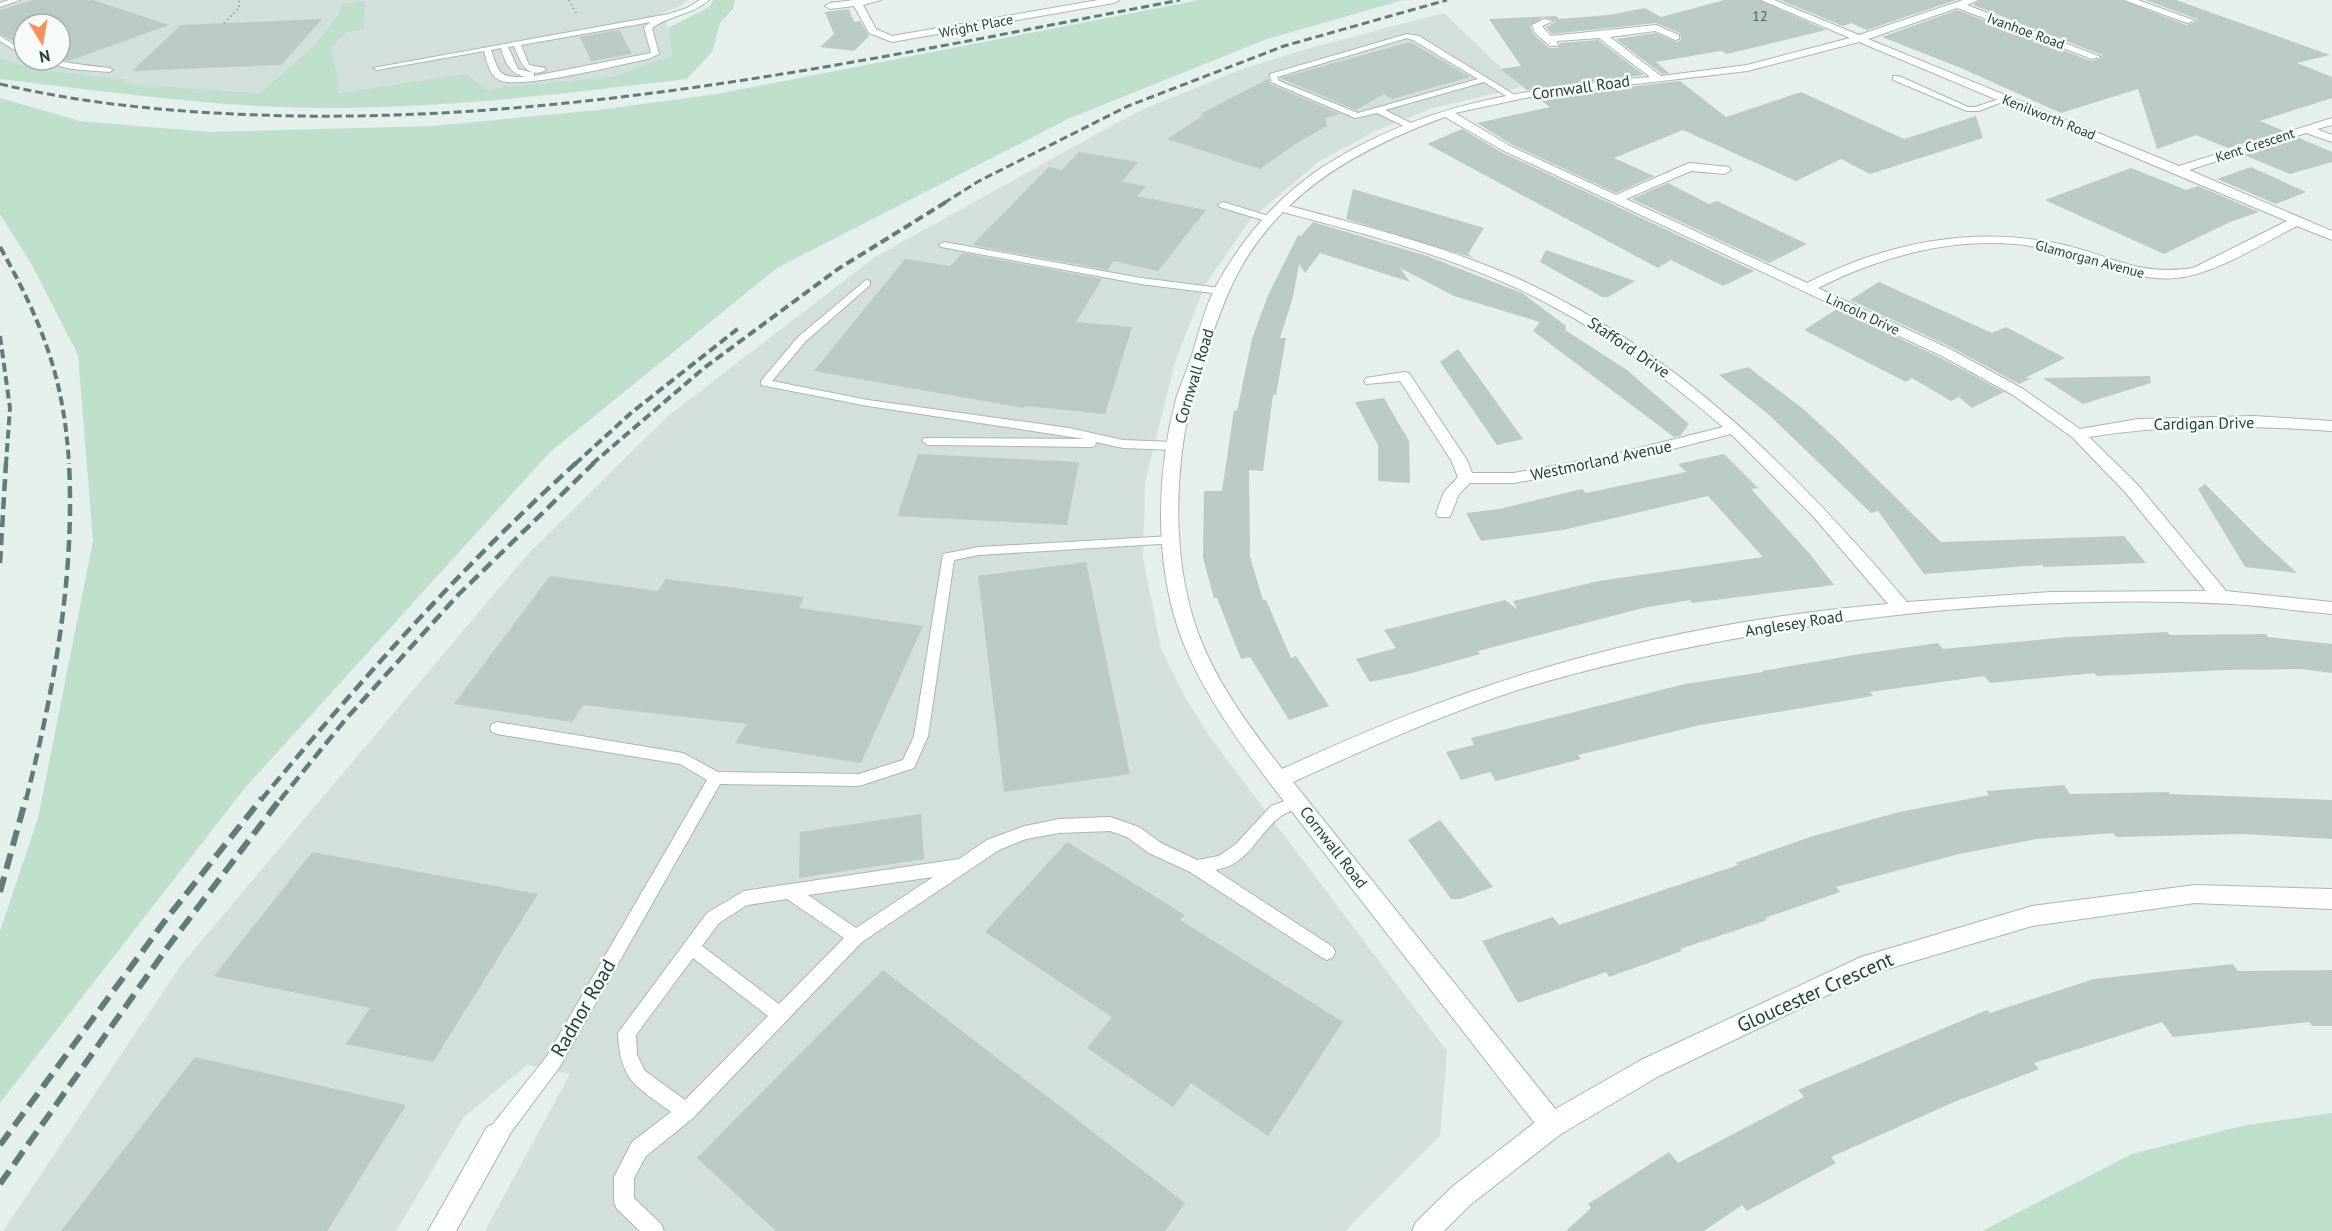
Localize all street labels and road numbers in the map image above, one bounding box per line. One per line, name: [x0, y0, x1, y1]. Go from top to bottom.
street label: Ivanhoe Road: [1985, 9, 2067, 53]
street label: Wright Place: [937, 10, 1015, 42]
street label: Cornwall Road: [1531, 70, 1631, 104]
street label: Kenilworth Road: [2000, 90, 2098, 144]
street label: Kent Crescent: [2213, 124, 2297, 166]
street label: Glamorgan Avenue: [2033, 236, 2147, 282]
street label: Lincoln Drive: [1823, 289, 1903, 339]
street label: Stafford Drive: [1584, 312, 1674, 382]
street label: Cornwall Road: [1170, 326, 1218, 426]
street label: Cardigan Drive: [2154, 412, 2254, 434]
street label: Westmorland Avenue: [1529, 435, 1673, 485]
street label: Anglesey Road: [1744, 605, 1844, 641]
street label: Cornwall Road: [1296, 802, 1372, 892]
street label: Gloucester Crescent: [1733, 946, 1897, 1038]
street label: Radnor Road: [545, 955, 621, 1061]

